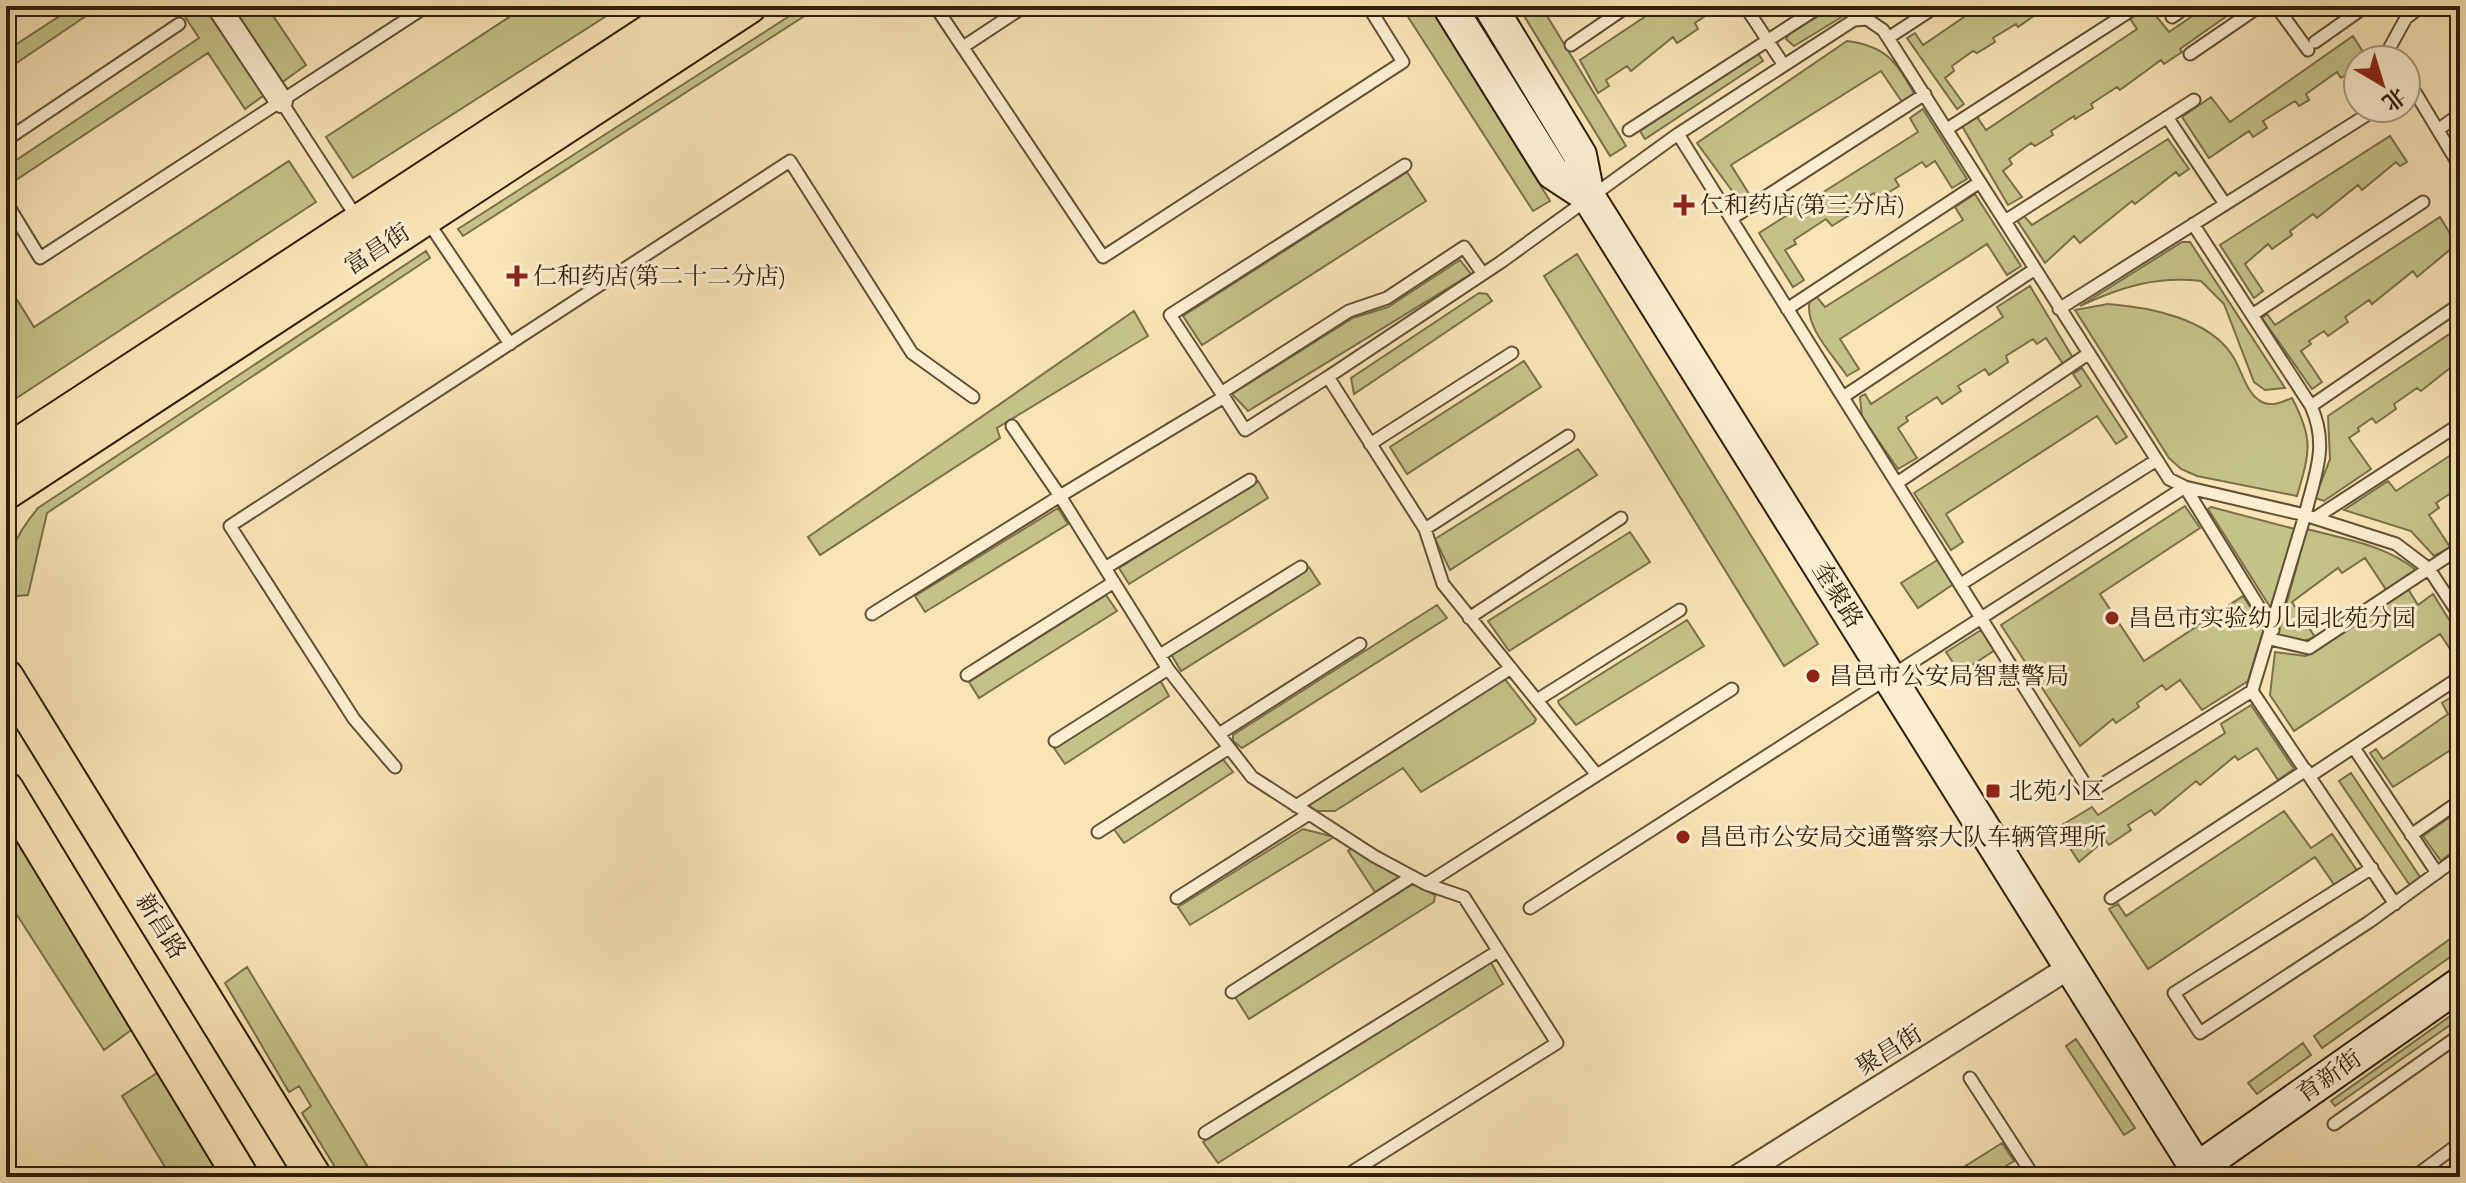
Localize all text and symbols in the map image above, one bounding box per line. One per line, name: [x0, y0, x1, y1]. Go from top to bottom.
north arrow: [2342, 44, 2422, 124]
text: 北: [2376, 80, 2410, 116]
place label: 仁和药店(第三分店): [1700, 191, 1904, 222]
marker: 仁和药店(第三分店): [1675, 196, 1693, 214]
street label: 富昌街: [339, 218, 416, 283]
place label: 仁和药店(第二十二分店): [533, 262, 785, 293]
marker: 仁和药店(第二十二分店): [508, 267, 526, 285]
street label: 奎聚路: [1805, 557, 1869, 635]
place label: 昌邑市实验幼儿园北苑分园: [2128, 604, 2416, 635]
marker: 昌邑市实验幼儿园北苑分园: [2103, 609, 2121, 627]
place label: 昌邑市公安局智慧警局: [1829, 662, 2069, 693]
marker: 昌邑市公安局智慧警局: [1804, 667, 1822, 685]
place label: 北苑小区: [2009, 777, 2105, 808]
marker: 北苑小区: [1984, 782, 2002, 800]
place label: 昌邑市公安局交通警察大队车辆管理所: [1699, 823, 2107, 854]
marker: 昌邑市公安局交通警察大队车辆管理所: [1674, 828, 1692, 846]
street label: 新昌路: [128, 888, 192, 966]
street label: 聚昌街: [1851, 1019, 1929, 1083]
street label: 育新街: [2291, 1044, 2368, 1111]

